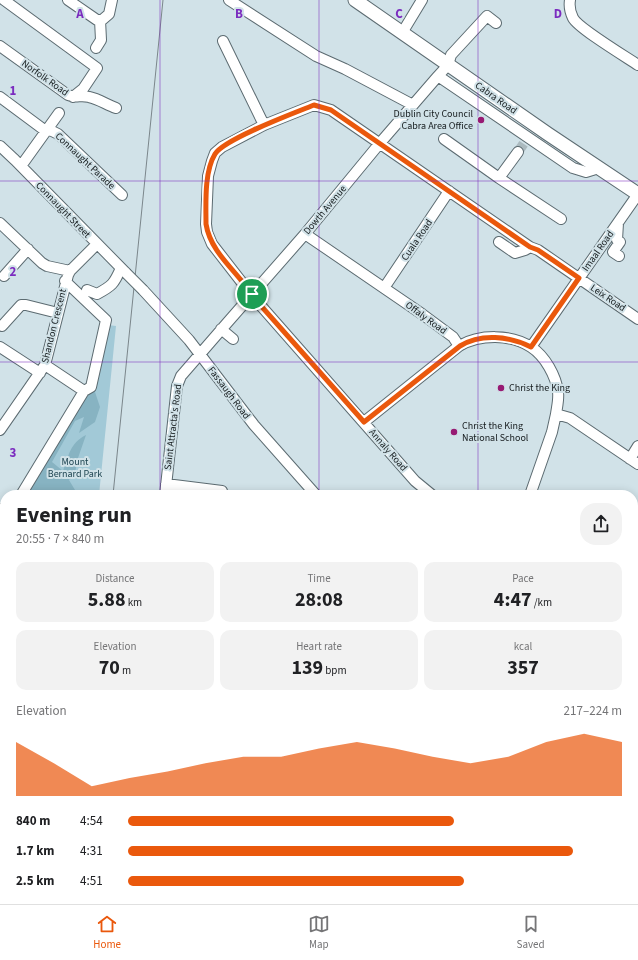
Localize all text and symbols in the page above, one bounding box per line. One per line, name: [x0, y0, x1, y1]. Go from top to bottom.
text: A: [75, 5, 84, 23]
text: B: [235, 5, 243, 23]
text: C: [395, 5, 403, 23]
text: D: [554, 5, 562, 23]
street label: Norfolk Road: [19, 57, 71, 99]
street label: Cabra Road: [472, 78, 520, 118]
text: 1: [10, 82, 17, 100]
place label: Dublin City Council Cabra Area Office: [394, 107, 473, 133]
marker: Dublin City Council Cabra Area Office: [476, 115, 486, 125]
street label: Connaught Parade: [52, 129, 118, 193]
street label: Connaught Street: [32, 179, 94, 242]
street label: Dowth Avenue: [300, 182, 350, 238]
street label: Cuala Road: [398, 217, 436, 263]
street label: Imaal Road: [579, 228, 617, 274]
text: 2: [10, 263, 17, 281]
pin: [235, 277, 269, 311]
street label: Leix Road: [587, 281, 629, 315]
icon: arrive: [241, 283, 263, 305]
street label: Shandon Crescent: [38, 287, 70, 365]
street label: Offaly Road: [402, 298, 450, 338]
street label: Fassaugh Road: [205, 364, 253, 422]
place label: Christ the King: [509, 381, 570, 395]
street label: Saint Attracta's Road: [161, 383, 185, 471]
marker: Christ the King: [496, 383, 506, 393]
place label: Christ the King National School: [462, 419, 529, 445]
street label: Annaly Road: [366, 426, 410, 474]
marker: Christ the King National School: [449, 427, 459, 437]
text: 3: [10, 444, 17, 462]
park label: Mount Bernard Park: [48, 455, 102, 481]
text: Evening run: [16, 499, 132, 531]
button: share: [580, 503, 622, 545]
text: 20:55 · 7 × 840 m: [16, 530, 104, 548]
text: Distance: [95, 571, 135, 586]
text: Time: [307, 571, 331, 586]
text: Pace: [512, 571, 534, 586]
text: 5.88: [88, 586, 125, 614]
text: 28:08: [295, 586, 343, 614]
text: 4:47: [494, 586, 532, 614]
text: km: [125, 595, 142, 610]
text: /km: [532, 595, 552, 610]
text: Elevation: [94, 639, 136, 654]
text: Heart rate: [296, 639, 342, 654]
text: kcal: [514, 639, 532, 654]
text: 70: [99, 654, 120, 682]
text: 139: [291, 654, 323, 682]
text: 357: [507, 654, 539, 682]
text: m: [120, 663, 131, 678]
text: bpm: [323, 663, 347, 678]
text: Elevation: [16, 702, 67, 720]
text: 217–224 m: [564, 702, 622, 720]
text: 840 m: [16, 812, 50, 830]
text: 4:54: [80, 812, 103, 830]
text: 1.7 km: [16, 842, 55, 860]
text: 4:31: [80, 842, 103, 860]
text: 2.5 km: [16, 872, 55, 890]
text: 4:51: [80, 872, 103, 890]
tab: Home: [93, 913, 121, 952]
tab: Map: [308, 913, 330, 952]
tab: Saved: [517, 913, 545, 952]

